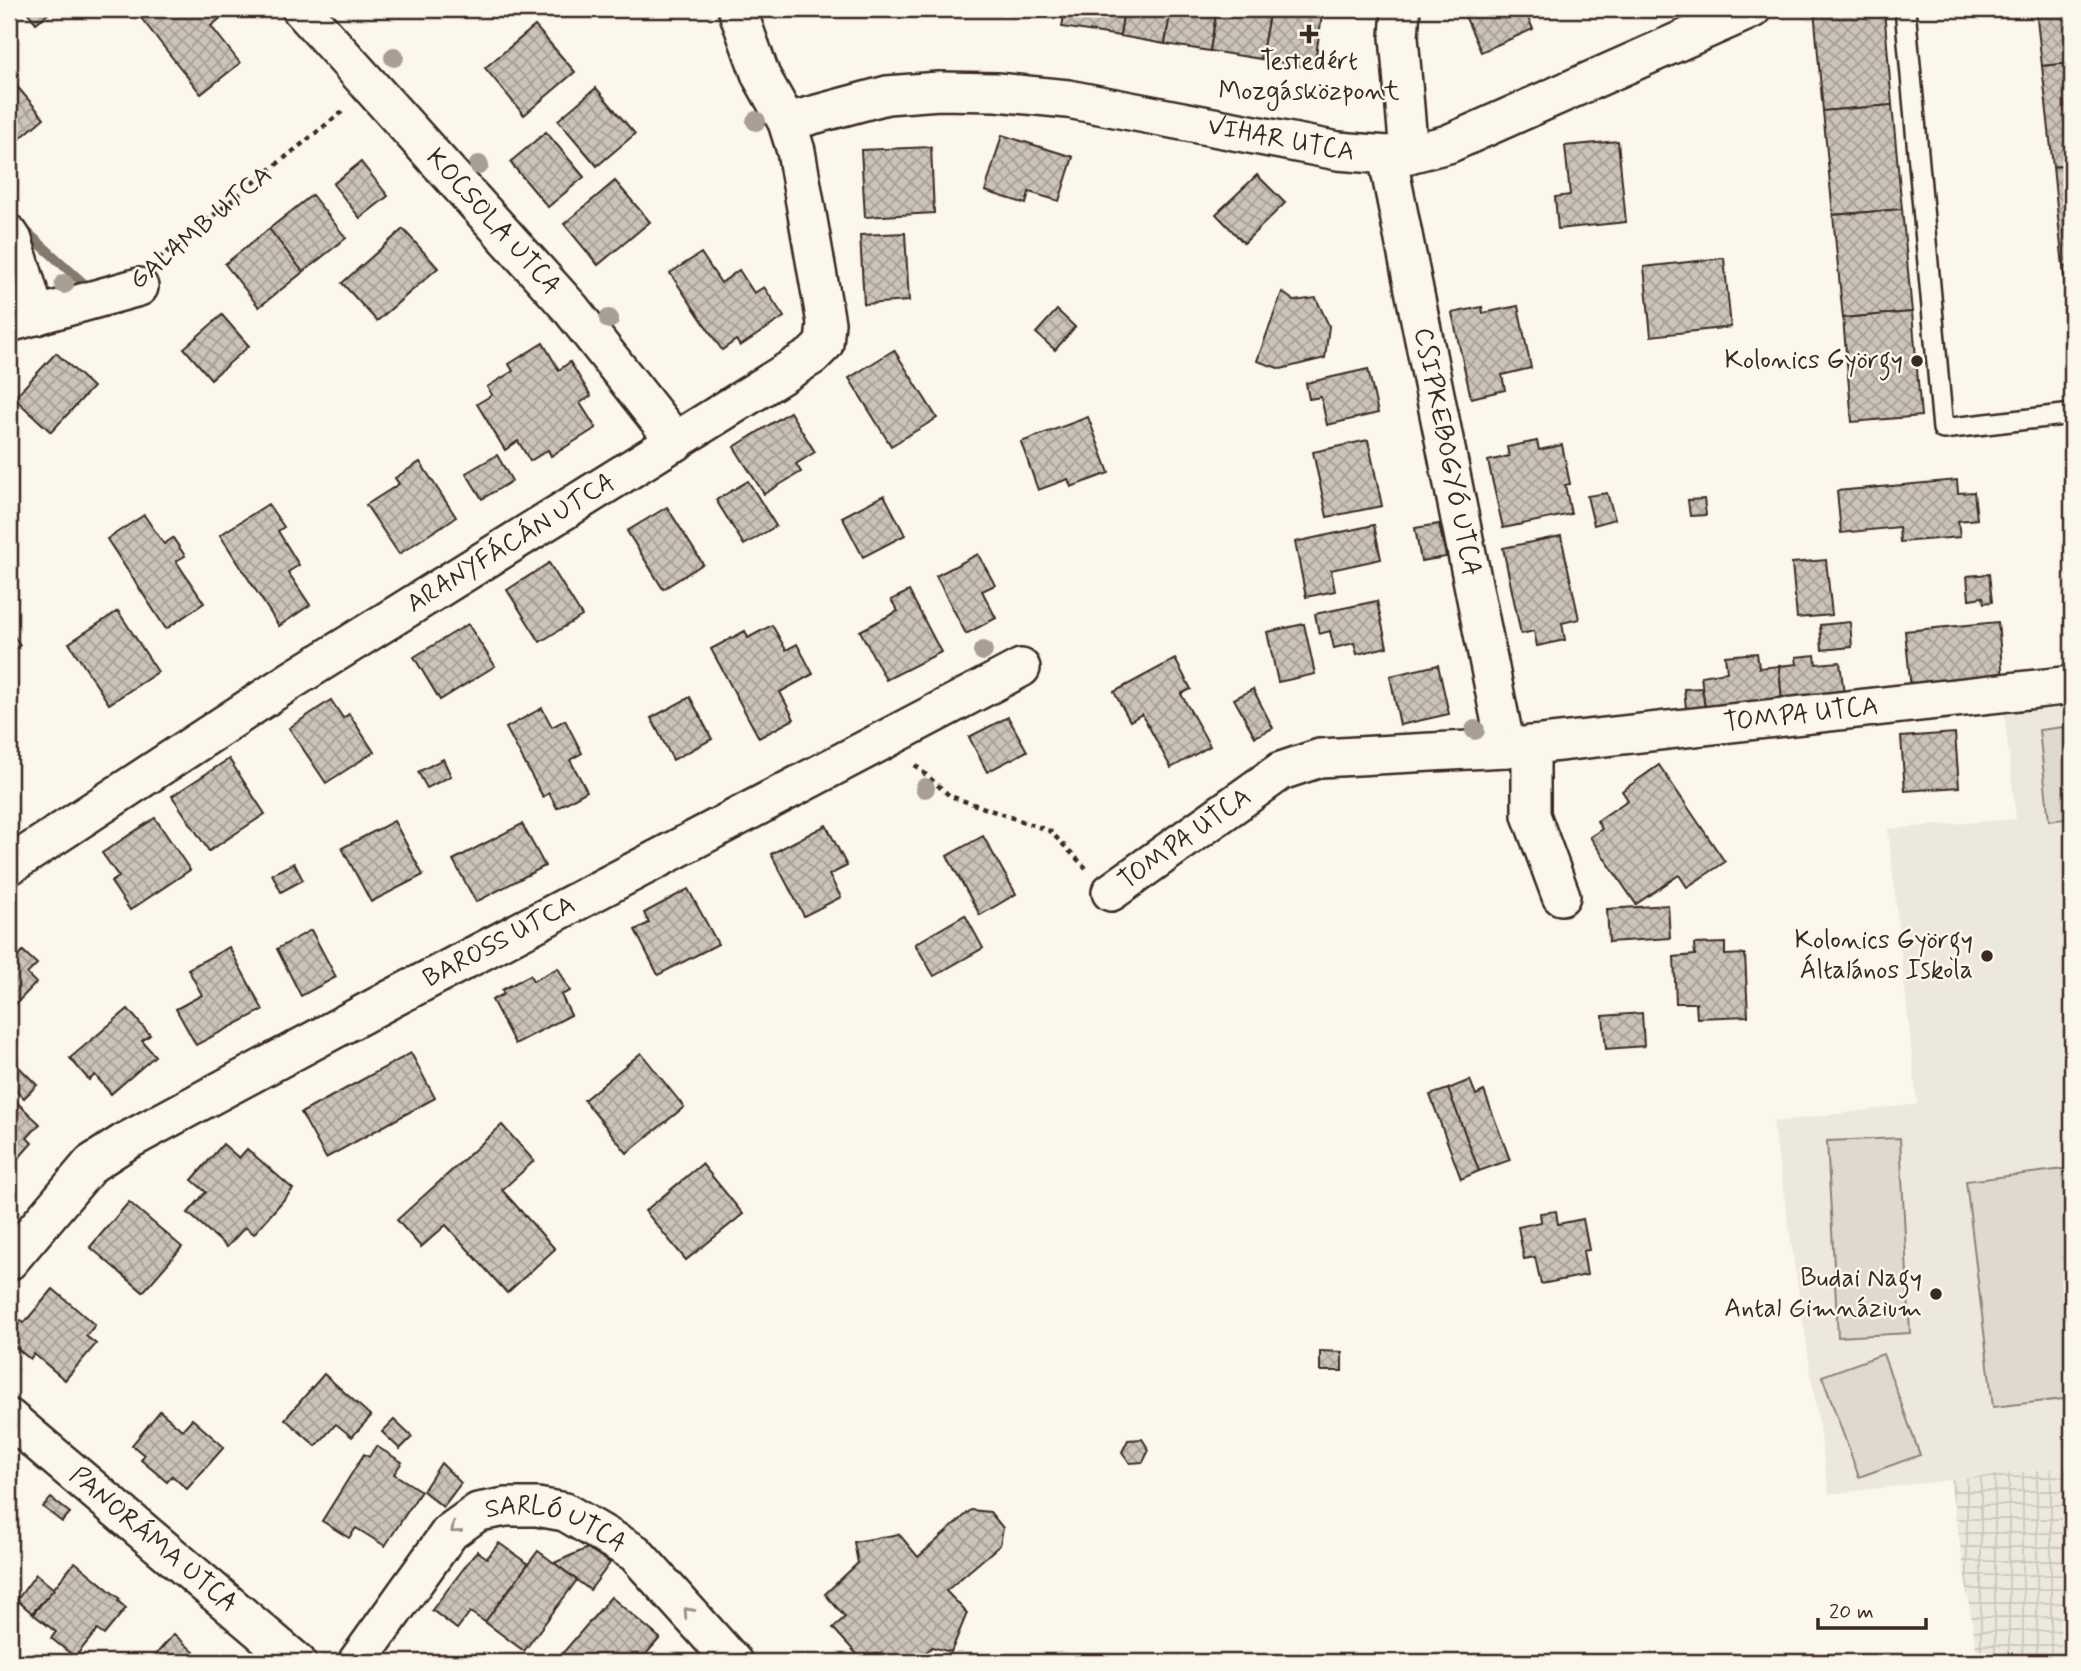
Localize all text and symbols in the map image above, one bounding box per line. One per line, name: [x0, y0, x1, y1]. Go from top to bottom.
marker: Testedért Mozgásközpont: [1299, 24, 1319, 44]
place label: Testedért Mozgásközpont: [1218, 45, 1400, 111]
street label: VIHAR UTCA: [1205, 109, 1356, 169]
street label: KOCSOLA UTCA: [418, 142, 568, 303]
street label: GALAMB UTCA: [123, 158, 279, 298]
street label: CSIPKEBOGYÓ UTCA: [1405, 325, 1488, 579]
place label: Kolonics György: [1725, 344, 1903, 381]
marker: Kolonics György: [1909, 353, 1925, 369]
street label: ARANYFÁCÁN UTCA: [401, 466, 622, 621]
street label: TOMPA UTCA: [1722, 690, 1880, 741]
street label: TOMPA UTCA: [1112, 780, 1258, 898]
street label: BAROSS UTCA: [417, 888, 582, 996]
place label: Kolonics György Általános Iskola: [1795, 924, 1973, 988]
marker: Kolonics György Általános Iskola: [1979, 948, 1995, 964]
place label: Budai Nagy Antal Gimnázium: [1724, 1262, 1922, 1326]
marker: Budai Nagy Antal Gimnázium: [1928, 1286, 1944, 1302]
street label: PANORÁMA UTCA: [62, 1459, 244, 1621]
street label: SARLÓ UTCA: [482, 1489, 632, 1561]
one-way arrow: [451, 1521, 463, 1534]
scale bar: [1818, 1587, 1927, 1631]
text: 20 m: [1829, 1598, 1874, 1626]
one-way arrow: [684, 1607, 696, 1620]

